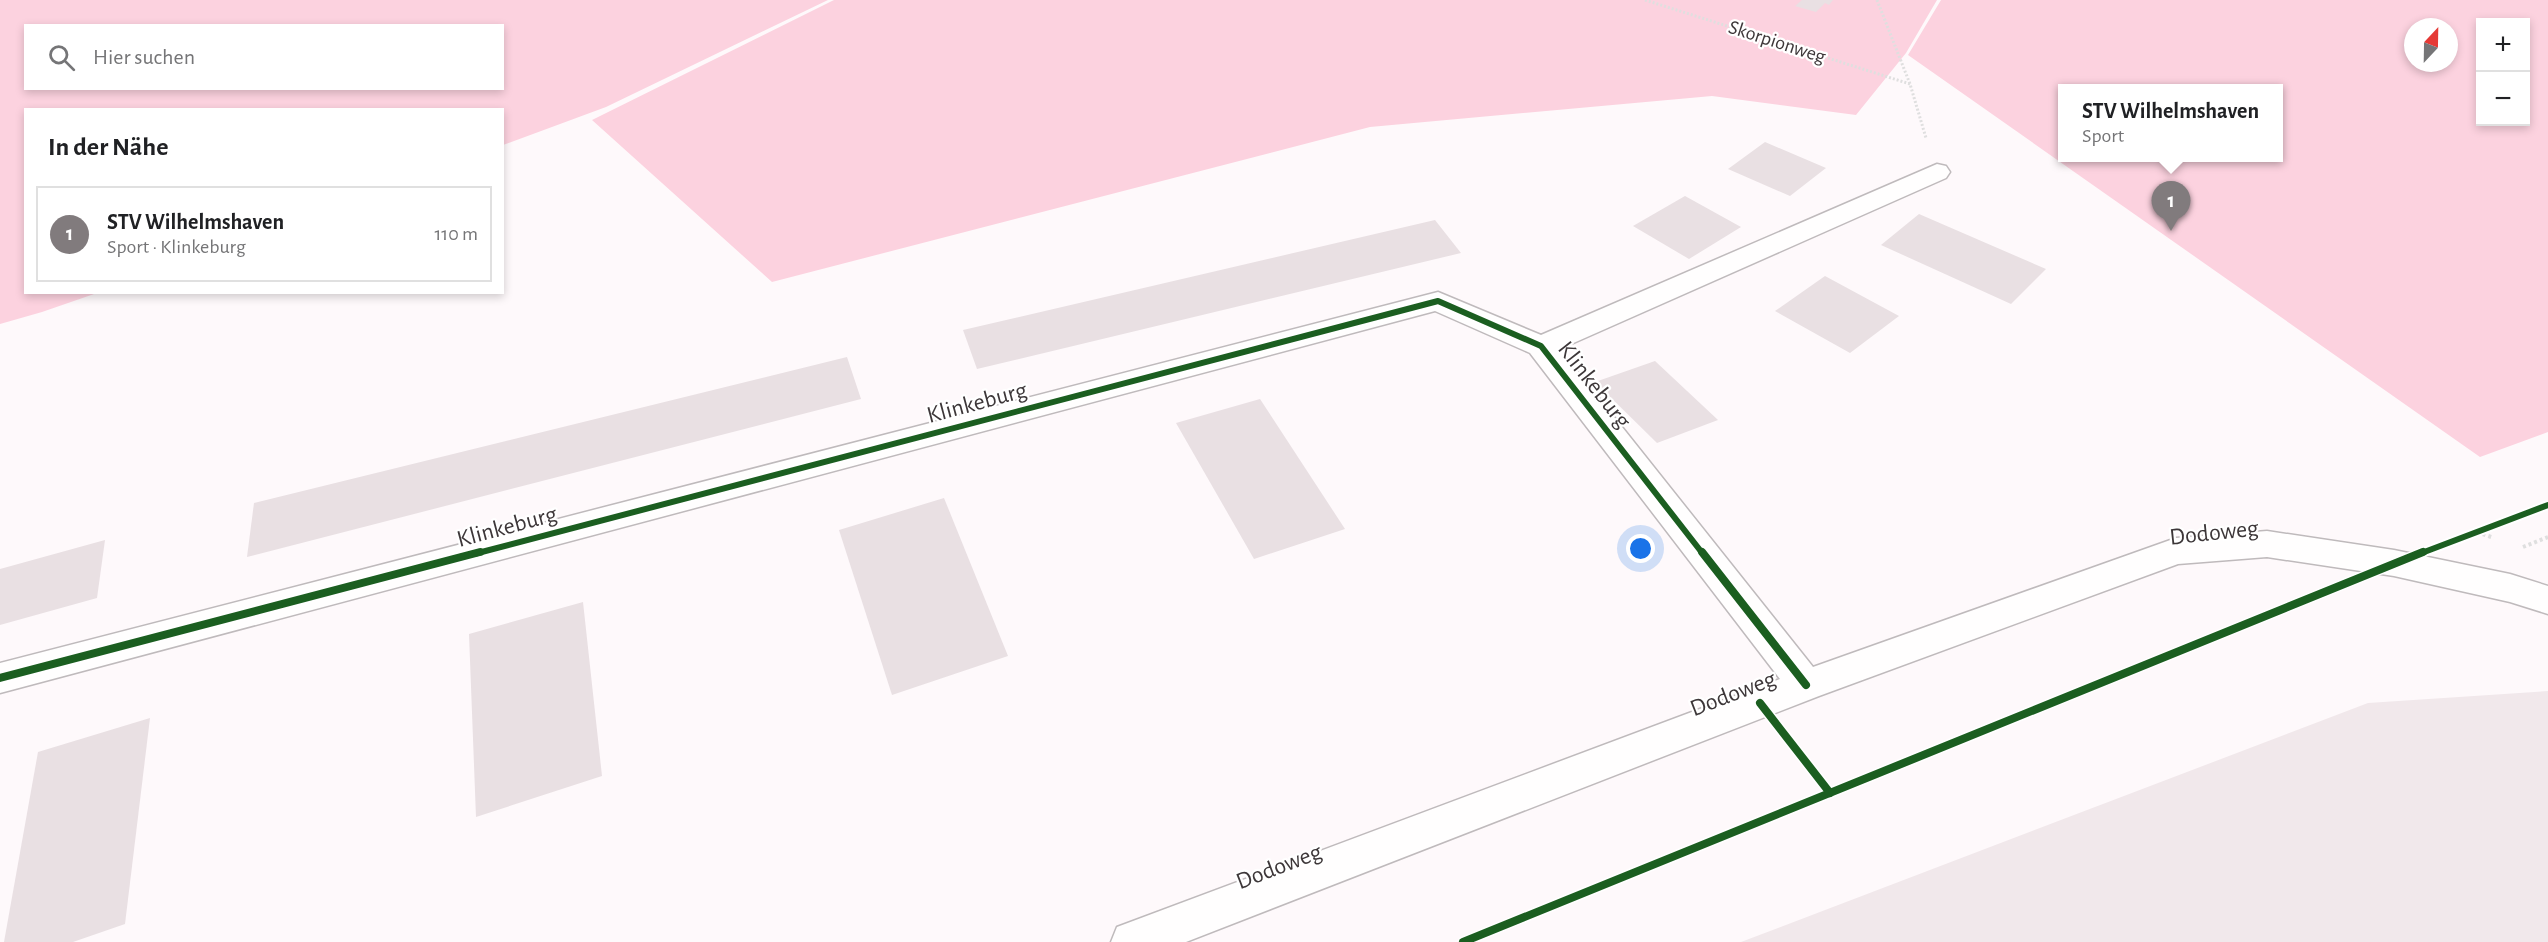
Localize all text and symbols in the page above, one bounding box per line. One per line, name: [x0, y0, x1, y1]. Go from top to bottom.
street label: Skorpionweg: [1726, 17, 1828, 67]
north arrow: [2404, 18, 2458, 72]
map controls: [2476, 18, 2530, 126]
button: +: [2476, 18, 2530, 72]
search box: [24, 24, 504, 90]
icon: search: [45, 41, 78, 74]
text: Hier suchen: [93, 46, 195, 68]
button: −: [2476, 72, 2530, 126]
popup: [2058, 84, 2283, 162]
text: STV Wilhelmshaven: [2082, 100, 2259, 122]
text: Sport: [2082, 126, 2124, 146]
text: In der Nähe: [48, 134, 168, 160]
pin: 1: [2152, 182, 2190, 231]
text: STV Wilhelmshaven: [107, 211, 284, 233]
text: 1: [66, 224, 73, 244]
text: 110 m: [434, 224, 478, 244]
text: Sport · Klinkeburg: [107, 237, 246, 257]
street label: Klinkeburg: [1553, 337, 1635, 433]
street label: Klinkeburg: [924, 378, 1030, 428]
street label: Klinkeburg: [454, 502, 560, 552]
street label: Dodoweg: [2168, 516, 2260, 550]
your location: [1626, 534, 1655, 563]
street label: Dodoweg: [1687, 667, 1779, 721]
street label: Dodoweg: [1233, 840, 1325, 894]

